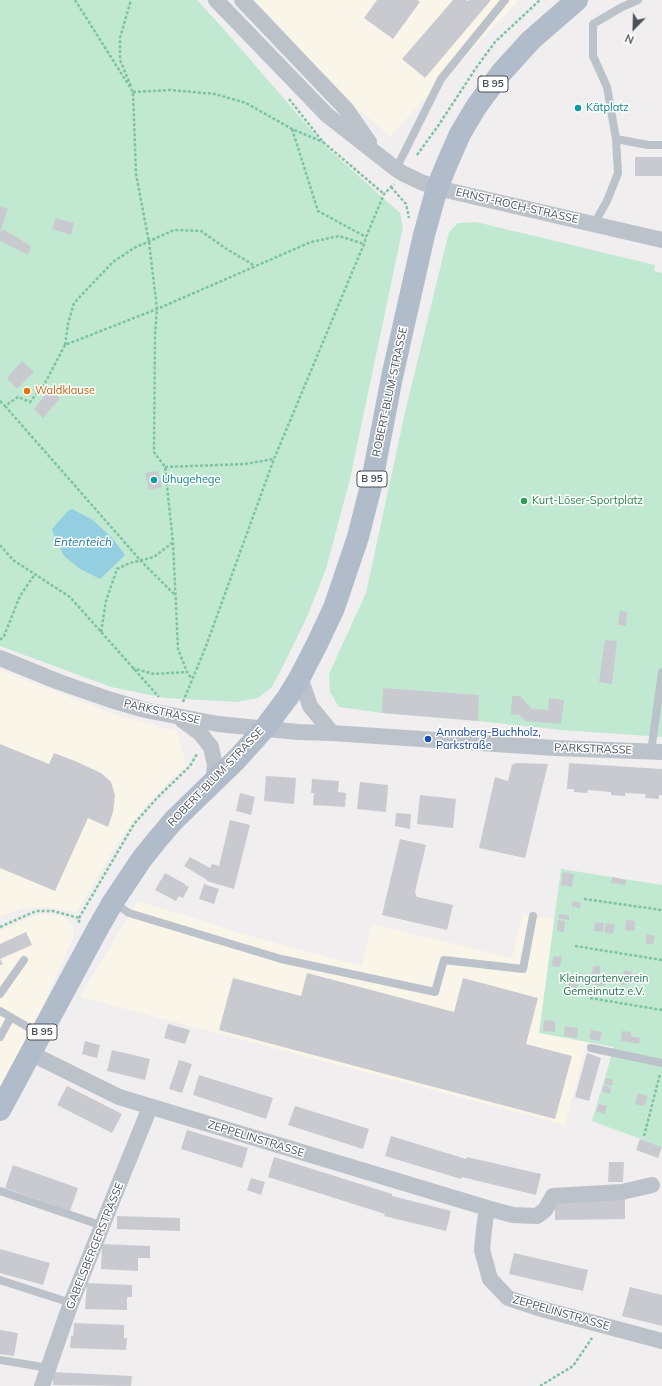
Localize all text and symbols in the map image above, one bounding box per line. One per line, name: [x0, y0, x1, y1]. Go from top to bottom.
north arrow: [614, 8, 654, 48]
text: N: [623, 31, 636, 47]
road number: B 95: [478, 76, 508, 92]
place label: Kätplatz: [586, 101, 629, 115]
marker: Kätplatz: [573, 103, 583, 113]
street label: ERNST-ROCH-STRASSE: [454, 185, 580, 227]
street label: ROBERT-BLUM-STRASSE: [370, 326, 410, 458]
place label: Waldklause: [35, 384, 95, 398]
marker: Waldklause: [22, 386, 32, 396]
road number: B 95: [357, 471, 387, 487]
place label: Uhugehege: [162, 473, 220, 487]
marker: Uhugehege: [149, 475, 159, 485]
place label: Kurt-Löser-Sportplatz: [532, 494, 643, 508]
marker: Kurt-Löser-Sportplatz: [519, 496, 529, 506]
water label: Ententeich: [54, 535, 112, 549]
street label: PARKSTRASSE: [123, 697, 201, 727]
street label: ROBERT-BLUM-STRASSE: [165, 725, 267, 829]
place label: Annaberg-Buchholz, Parkstraße: [436, 726, 541, 752]
marker: Annaberg-Buchholz, Parkstraße: [423, 734, 433, 744]
street label: PARKSTRASSE: [554, 741, 632, 757]
park label: Kleingartenverein Gemeinnutz e.V.: [559, 972, 649, 998]
road number: B 95: [27, 1024, 57, 1040]
street label: ZEPPELINSTRASSE: [206, 1118, 306, 1160]
street label: GABELSBERGERSTRASSE: [64, 1181, 126, 1311]
street label: ZEPPELINSTRASSE: [511, 1293, 611, 1333]

